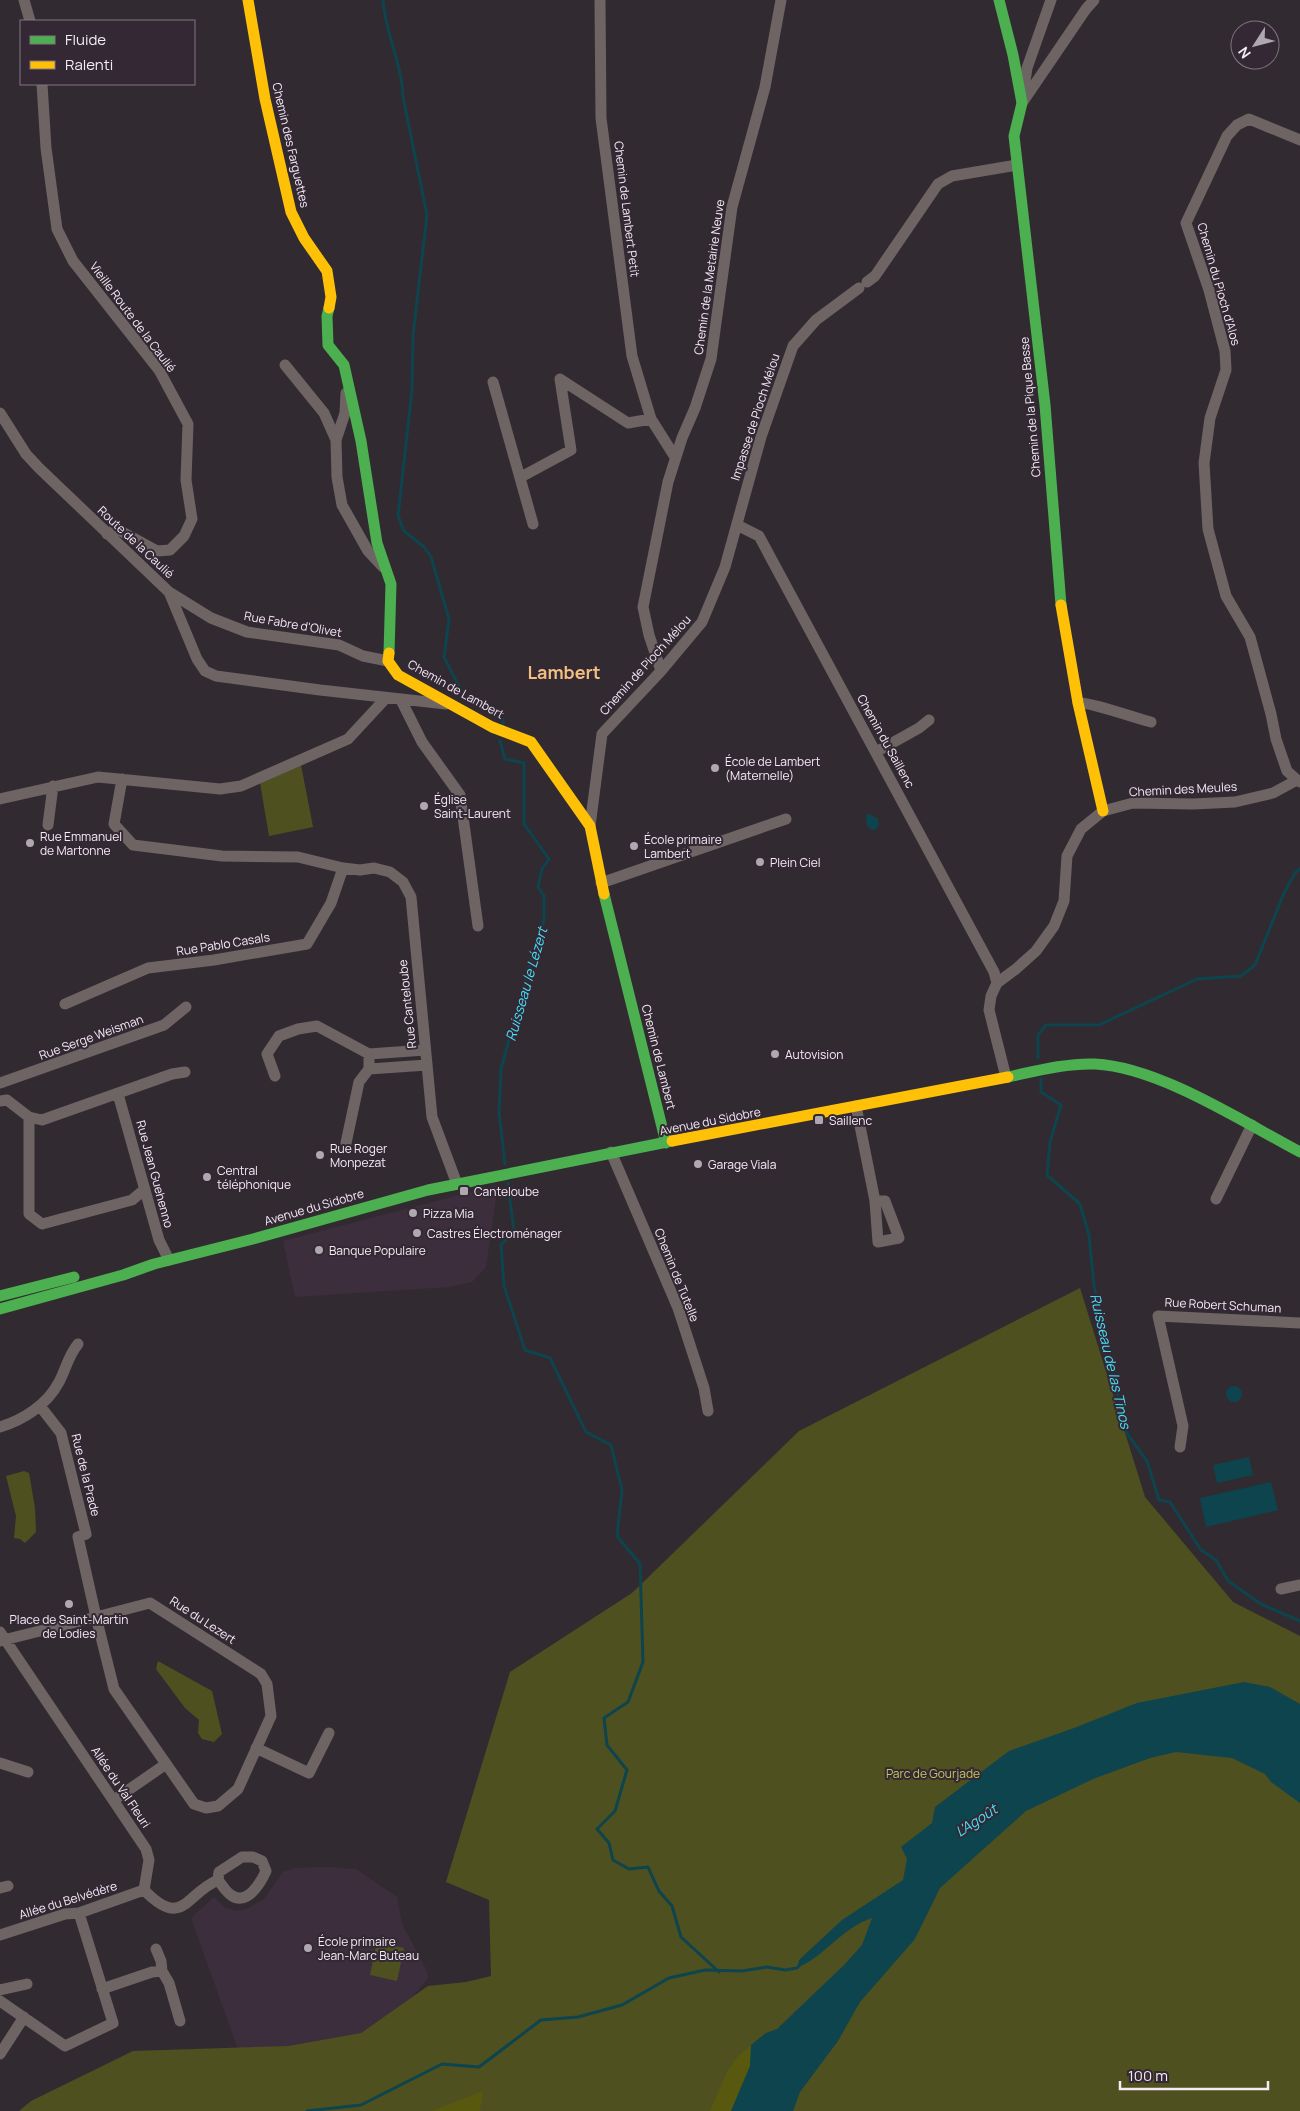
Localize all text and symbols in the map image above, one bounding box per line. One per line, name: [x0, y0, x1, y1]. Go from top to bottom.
legend: [20, 20, 195, 85]
north arrow: [1230, 20, 1280, 70]
text: Fluide: [65, 29, 106, 50]
text: N: [1233, 43, 1255, 63]
text: Ralenti: [65, 54, 113, 75]
street label: Chemin des Farguettes: [268, 81, 314, 209]
street label: Chemin de Lambert Petit: [610, 140, 644, 278]
street label: Chemin de la Metairie Neuve: [690, 198, 728, 356]
street label: Chemin du Pioch d'Alos: [1193, 221, 1245, 347]
street label: Vieille Route de la Caulié: [86, 258, 180, 376]
street label: Chemin de la Pique Basse: [1015, 336, 1045, 478]
street label: Impasse de Pioch Mélou: [726, 351, 784, 483]
street label: Route de la Caulié: [94, 502, 178, 582]
street label: Rue Fabre d'Olivet: [243, 607, 343, 641]
street label: Chemin de Pioch Mélou: [596, 611, 694, 719]
street label: Chemin de Lambert: [405, 655, 507, 723]
district label: Lambert: [527, 660, 601, 684]
street label: Chemin du Saillenc: [853, 691, 919, 791]
place label: École de Lambert (Maternelle): [725, 753, 821, 784]
marker: École de Lambert (Maternelle): [709, 762, 721, 774]
street label: Chemin des Meules: [1129, 778, 1237, 800]
place label: Église Saint-Laurent: [434, 791, 511, 822]
marker: Église Saint-Laurent: [418, 800, 430, 812]
place label: Rue Emmanuel de Martonne: [40, 828, 122, 859]
place label: École primaire Lambert: [644, 831, 722, 862]
marker: Rue Emmanuel de Martonne: [24, 837, 36, 849]
marker: École primaire Lambert: [628, 840, 640, 852]
place label: Plein Ciel: [770, 854, 821, 871]
marker: Plein Ciel: [754, 856, 766, 868]
water label: Ruisseau le Lézert: [501, 924, 552, 1043]
street label: Rue Pablo Casals: [175, 928, 271, 960]
street label: Rue Canteloube: [394, 959, 420, 1049]
street label: Chemin de Lambert: [638, 1003, 680, 1112]
street label: Rue Serge Weisman: [37, 1010, 145, 1064]
place label: Autovision: [785, 1046, 843, 1063]
marker: Autovision: [769, 1048, 781, 1060]
street label: Avenue du Sidobre: [658, 1103, 762, 1139]
place label: Saillenc: [829, 1112, 872, 1129]
marker: Saillenc: [813, 1114, 825, 1126]
street label: Rue Jean Guehenno: [132, 1118, 178, 1230]
place label: Rue Roger Monpezat: [330, 1140, 388, 1171]
marker: Rue Roger Monpezat: [314, 1149, 326, 1161]
place label: Garage Viala: [708, 1156, 776, 1173]
marker: Garage Viala: [692, 1158, 704, 1170]
place label: Central téléphonique: [217, 1162, 291, 1193]
marker: Central téléphonique: [201, 1171, 213, 1183]
place label: Canteloube: [474, 1183, 539, 1200]
street label: Avenue du Sidobre: [262, 1185, 366, 1229]
marker: Canteloube: [458, 1185, 470, 1197]
place label: Pizza Mia: [423, 1205, 474, 1222]
marker: Pizza Mia: [407, 1207, 419, 1219]
place label: Castres Électroménager: [427, 1225, 563, 1242]
street label: Chemin de Tutelle: [650, 1226, 704, 1324]
marker: Castres Électroménager: [411, 1227, 423, 1239]
place label: Banque Populaire: [329, 1242, 426, 1259]
marker: Banque Populaire: [313, 1244, 325, 1256]
water label: Ruisseau de las Tinos: [1086, 1292, 1136, 1432]
street label: Rue Robert Schuman: [1164, 1293, 1282, 1317]
street label: Rue de la Prade: [68, 1432, 104, 1518]
street label: Rue du Lezert: [167, 1592, 240, 1648]
marker: Place de Saint-Martin de Lodies: [63, 1598, 75, 1610]
place label: Place de Saint-Martin de Lodies: [10, 1611, 128, 1642]
street label: Allée du Val Fleuri: [87, 1743, 155, 1831]
park label: Parc de Gourjade: [886, 1765, 980, 1782]
water label: L'Agoût: [951, 1799, 1002, 1841]
street label: Allée du Belvédère: [17, 1877, 119, 1923]
place label: École primaire Jean-Marc Buteau: [318, 1933, 419, 1964]
marker: École primaire Jean-Marc Buteau: [302, 1942, 314, 1954]
scale bar: [1120, 2058, 1268, 2090]
text: 100 m: [1128, 2065, 1168, 2086]

